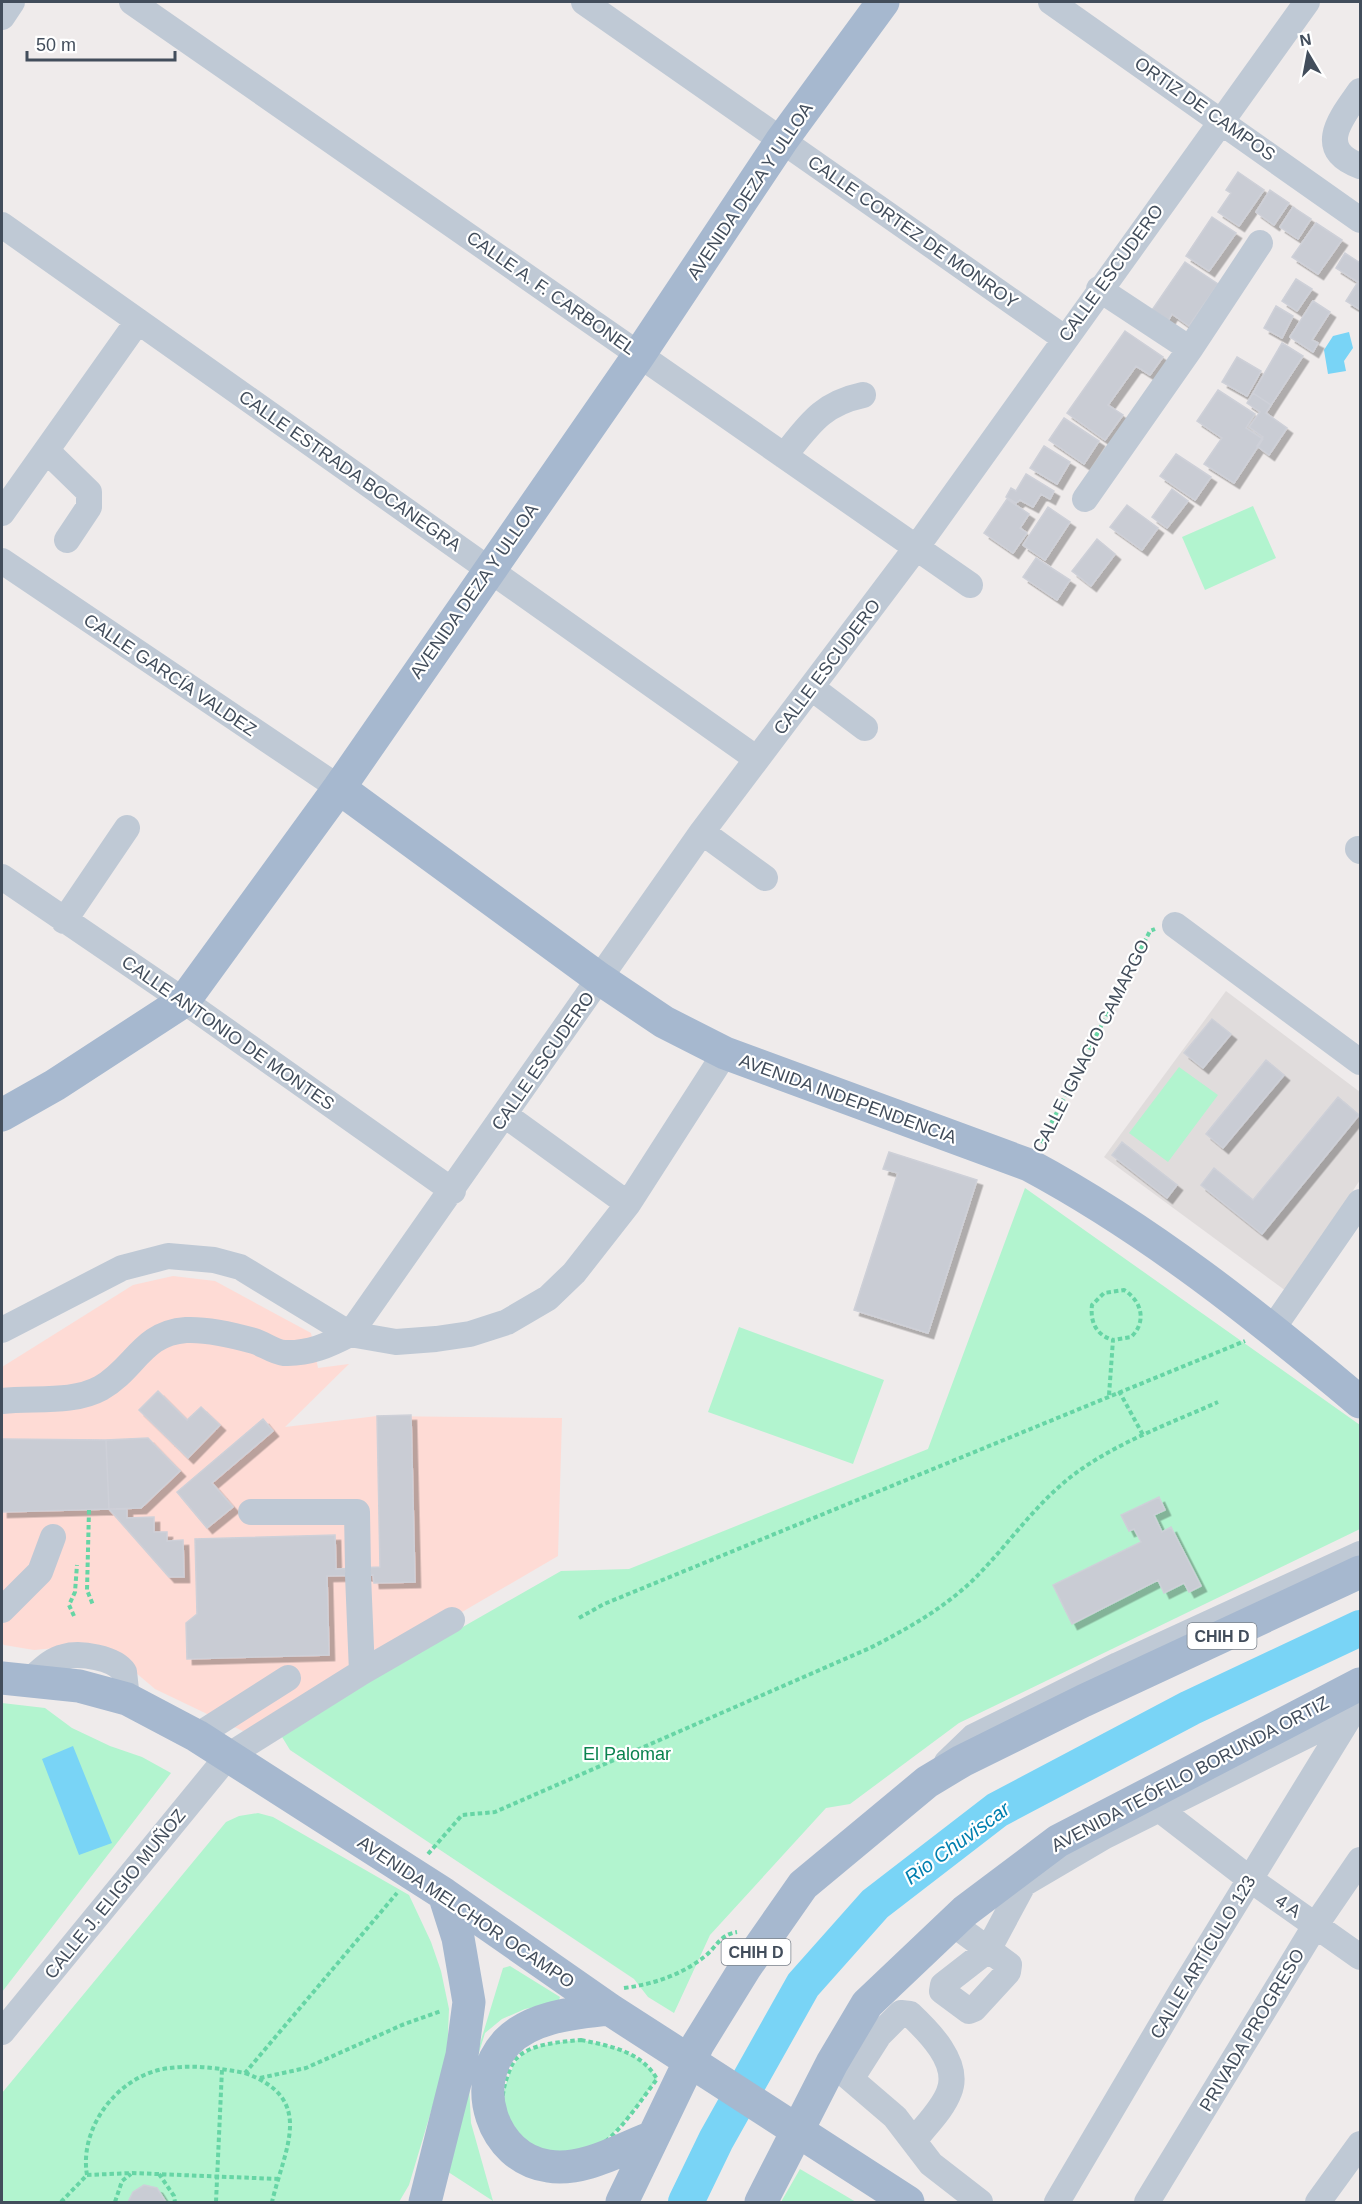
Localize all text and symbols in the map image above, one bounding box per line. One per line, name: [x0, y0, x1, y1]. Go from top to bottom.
scale bar: [27, 24, 176, 62]
north arrow: [1278, 24, 1338, 84]
text: N: [1298, 30, 1313, 49]
text: 50 m: [36, 35, 76, 55]
street label: ORTIZ DE CAMPOS: [1131, 53, 1279, 165]
street label: AVENIDA DEZA Y ULLOA: [683, 99, 817, 283]
street label: CALLE CORTEZ DE MONROY: [804, 152, 1022, 312]
street label: CALLE ESCUDERO: [1055, 201, 1167, 345]
street label: CALLE A. F. CARBONEL: [463, 227, 639, 359]
street label: CALLE ESTRADA BOCANEGRA: [235, 386, 465, 556]
street label: AVENIDA DEZA Y ULLOA: [406, 500, 542, 682]
street label: CALLE ESCUDERO: [770, 595, 884, 739]
street label: CALLE GARCÍA VALDEZ: [80, 610, 260, 740]
street label: CALLE IGNACIO CAMARGO: [1029, 936, 1153, 1156]
street label: CALLE ANTONIO DE MONTES: [118, 952, 338, 1114]
street label: CALLE ESCUDERO: [488, 988, 598, 1134]
street label: AVENIDA INDEPENDENCIA: [737, 1050, 959, 1148]
road number: CHIH D: [1188, 1623, 1256, 1649]
street label: AVENIDA TEÓFILO BORUNDA ORTIZ: [1048, 1691, 1332, 1856]
park label: El Palomar: [583, 1744, 671, 1764]
water label: Rio Chuviscar: [900, 1797, 1015, 1888]
street label: CALLE J. ELIGIO MUÑOZ: [40, 1805, 189, 1983]
street label: AVENIDA MELCHOR OCAMPO: [354, 1832, 578, 1992]
street label: CALLE ARTÍCULO 123: [1146, 1872, 1260, 2042]
street label: 4 A: [1272, 1890, 1304, 1922]
road number: CHIH D: [722, 1939, 790, 1965]
street label: PRIVADA PROGRESO: [1196, 1945, 1308, 2115]

